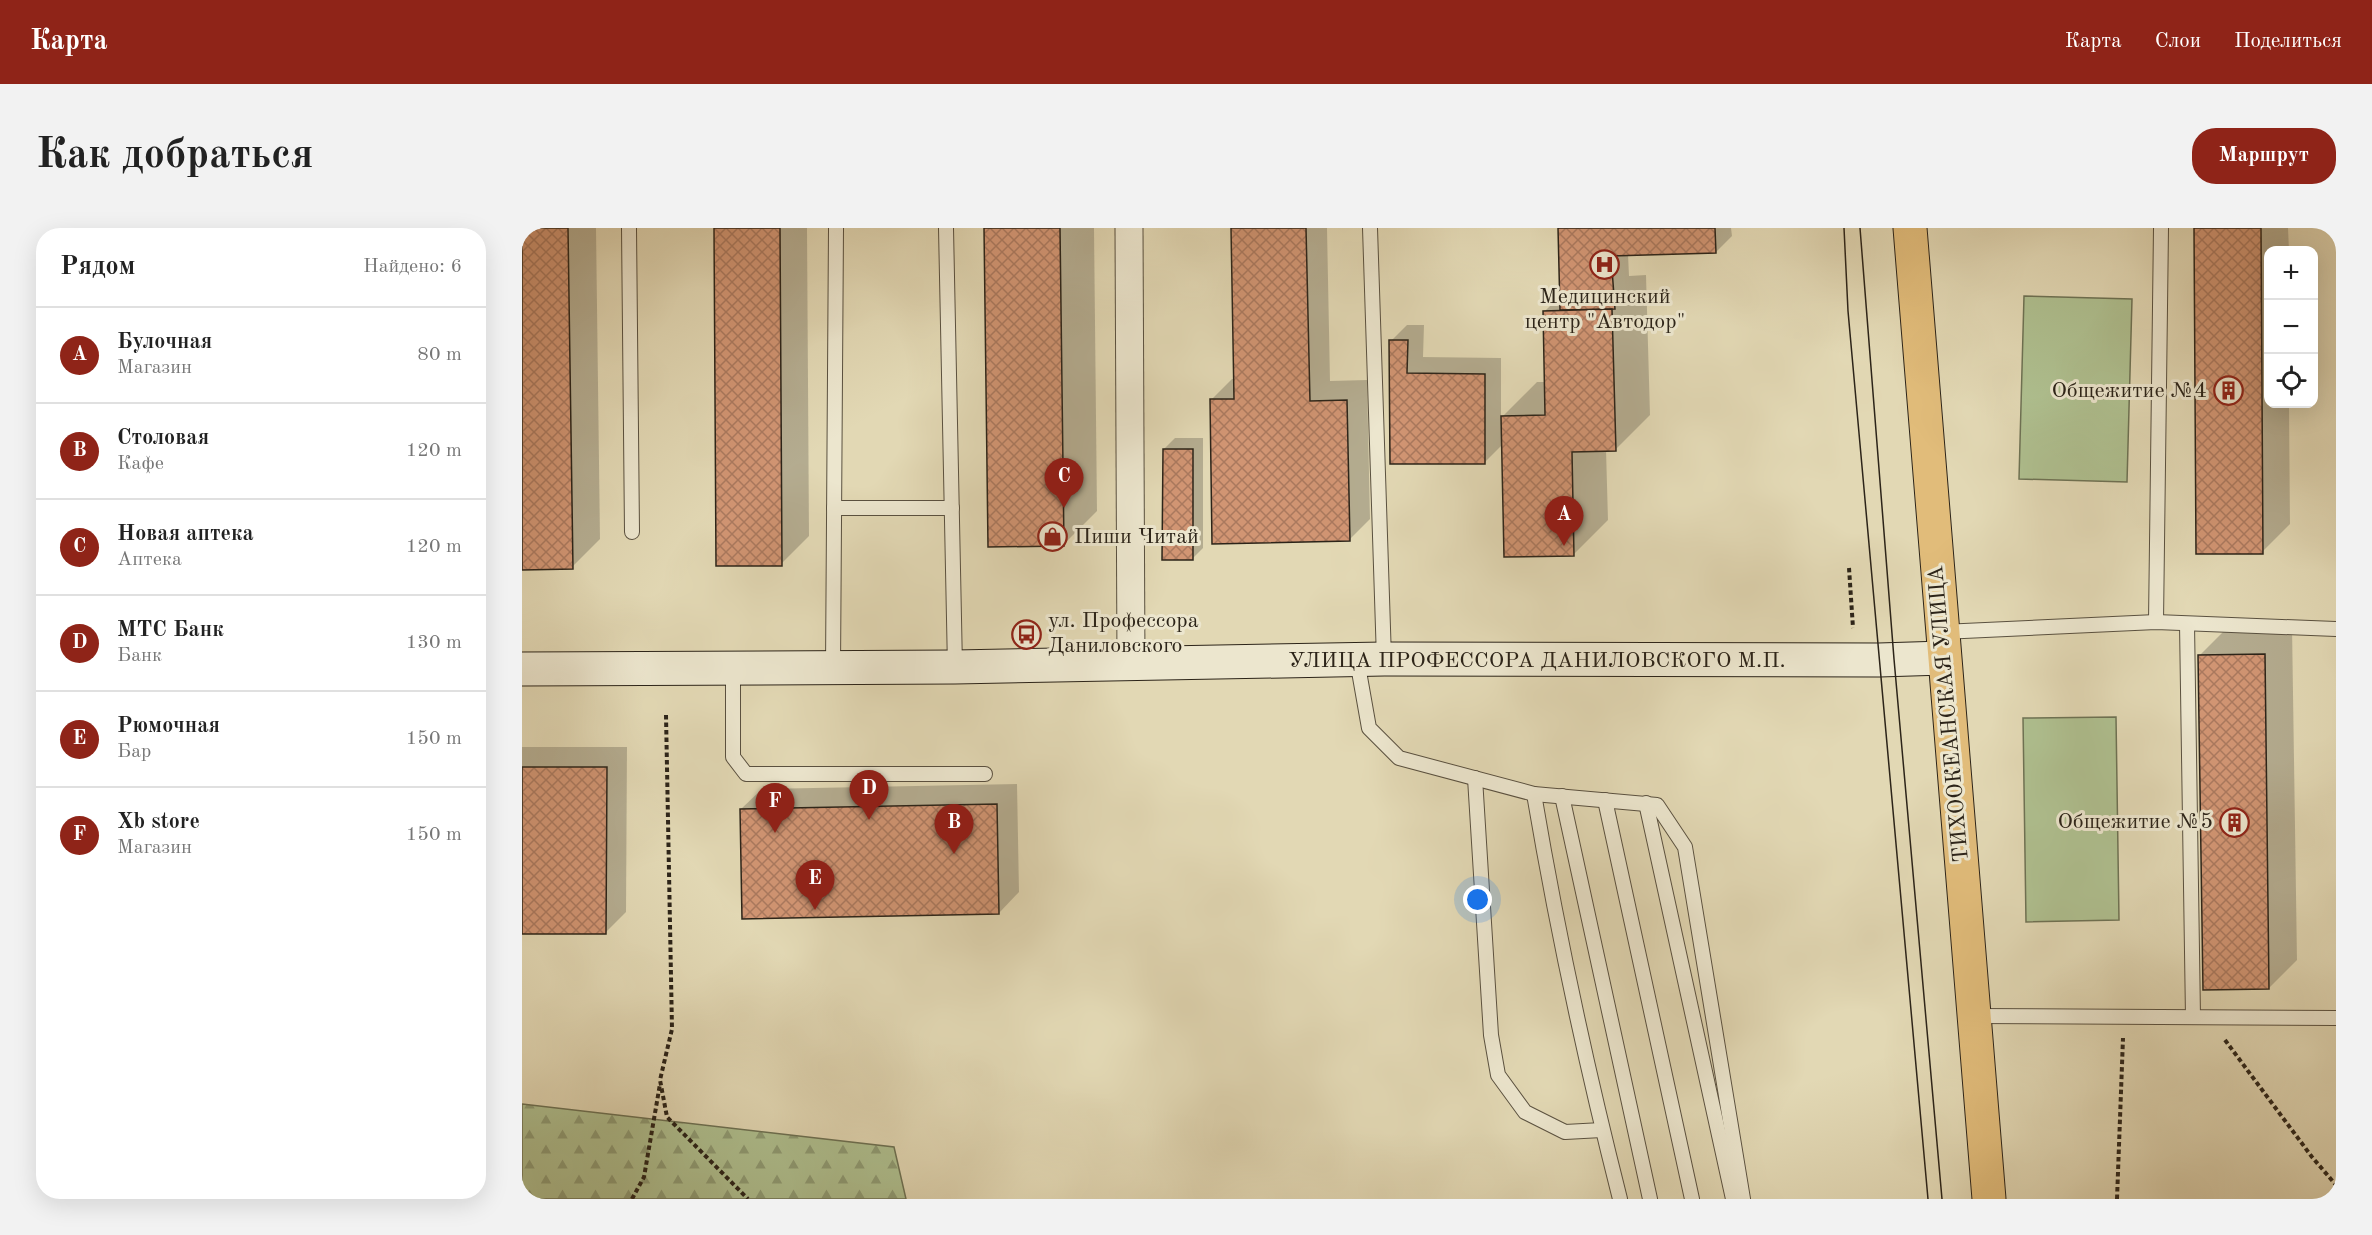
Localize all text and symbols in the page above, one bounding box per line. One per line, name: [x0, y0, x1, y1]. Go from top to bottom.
text: Карта: [30, 28, 108, 56]
text: Карта: [2065, 31, 2122, 52]
text: Слои: [2155, 31, 2201, 52]
text: Поделиться: [2234, 31, 2342, 52]
button: Маршрут: [2192, 128, 2336, 184]
text: Как добраться: [36, 135, 313, 177]
map controls: [2264, 246, 2318, 408]
button: +: [2264, 246, 2318, 300]
hospital icon: Медицинский центр "Автодор": [1589, 249, 1621, 281]
text: Рядом: [60, 254, 135, 280]
text: Найдено: 6: [363, 257, 462, 277]
place label: Медицинский центр "Автодор": [1525, 286, 1685, 333]
button: −: [2264, 300, 2318, 354]
text: Булочная: [117, 331, 212, 353]
text: A: [72, 345, 87, 365]
text: 80 m: [417, 345, 462, 365]
button: locate: [2264, 354, 2318, 408]
text: Магазин: [117, 358, 192, 378]
building icon: Общежитие №4: [2212, 375, 2244, 407]
place label: Общежитие №4: [2051, 380, 2207, 402]
text: Столовая: [117, 427, 209, 449]
text: B: [72, 441, 87, 461]
text: 120 m: [406, 441, 462, 461]
text: Кафе: [117, 454, 164, 474]
pin: C: [1044, 458, 1084, 508]
pin: A: [1544, 496, 1584, 546]
shop icon: Пиши Читай: [1037, 521, 1069, 553]
text: Новая аптека: [117, 523, 254, 545]
place label: Пиши Читай: [1074, 526, 1199, 548]
text: C: [73, 537, 86, 557]
text: 120 m: [406, 537, 462, 557]
text: Аптека: [117, 550, 182, 570]
street label: ТИХООКЕАНСКАЯ УЛИЦА: [1925, 564, 1973, 863]
place label: ул. Профессора Даниловского: [1048, 610, 1199, 657]
bus stop icon: ул. Профессора Даниловского: [1011, 618, 1043, 650]
text: МТС Банк: [117, 619, 224, 641]
text: D: [72, 633, 87, 653]
text: 130 m: [406, 633, 462, 653]
text: Банк: [117, 646, 162, 666]
street label: УЛИЦА ПРОФЕССОРА ДАНИЛОВСКОГО М.П.: [1288, 650, 1786, 672]
text: Рюмочная: [117, 715, 220, 737]
text: E: [73, 729, 86, 749]
text: 150 m: [406, 729, 462, 749]
text: Бар: [117, 742, 151, 762]
pin: D: [850, 770, 888, 820]
pin: F: [756, 784, 794, 833]
pin: B: [934, 804, 974, 854]
building icon: Общежитие №5: [2218, 806, 2250, 838]
text: Xb store: [117, 811, 200, 833]
place label: Общежитие №5: [2057, 811, 2213, 833]
text: F: [73, 825, 86, 845]
text: 150 m: [406, 825, 462, 845]
text: Магазин: [117, 838, 192, 858]
pin: E: [796, 860, 834, 910]
your location: [1463, 885, 1492, 914]

